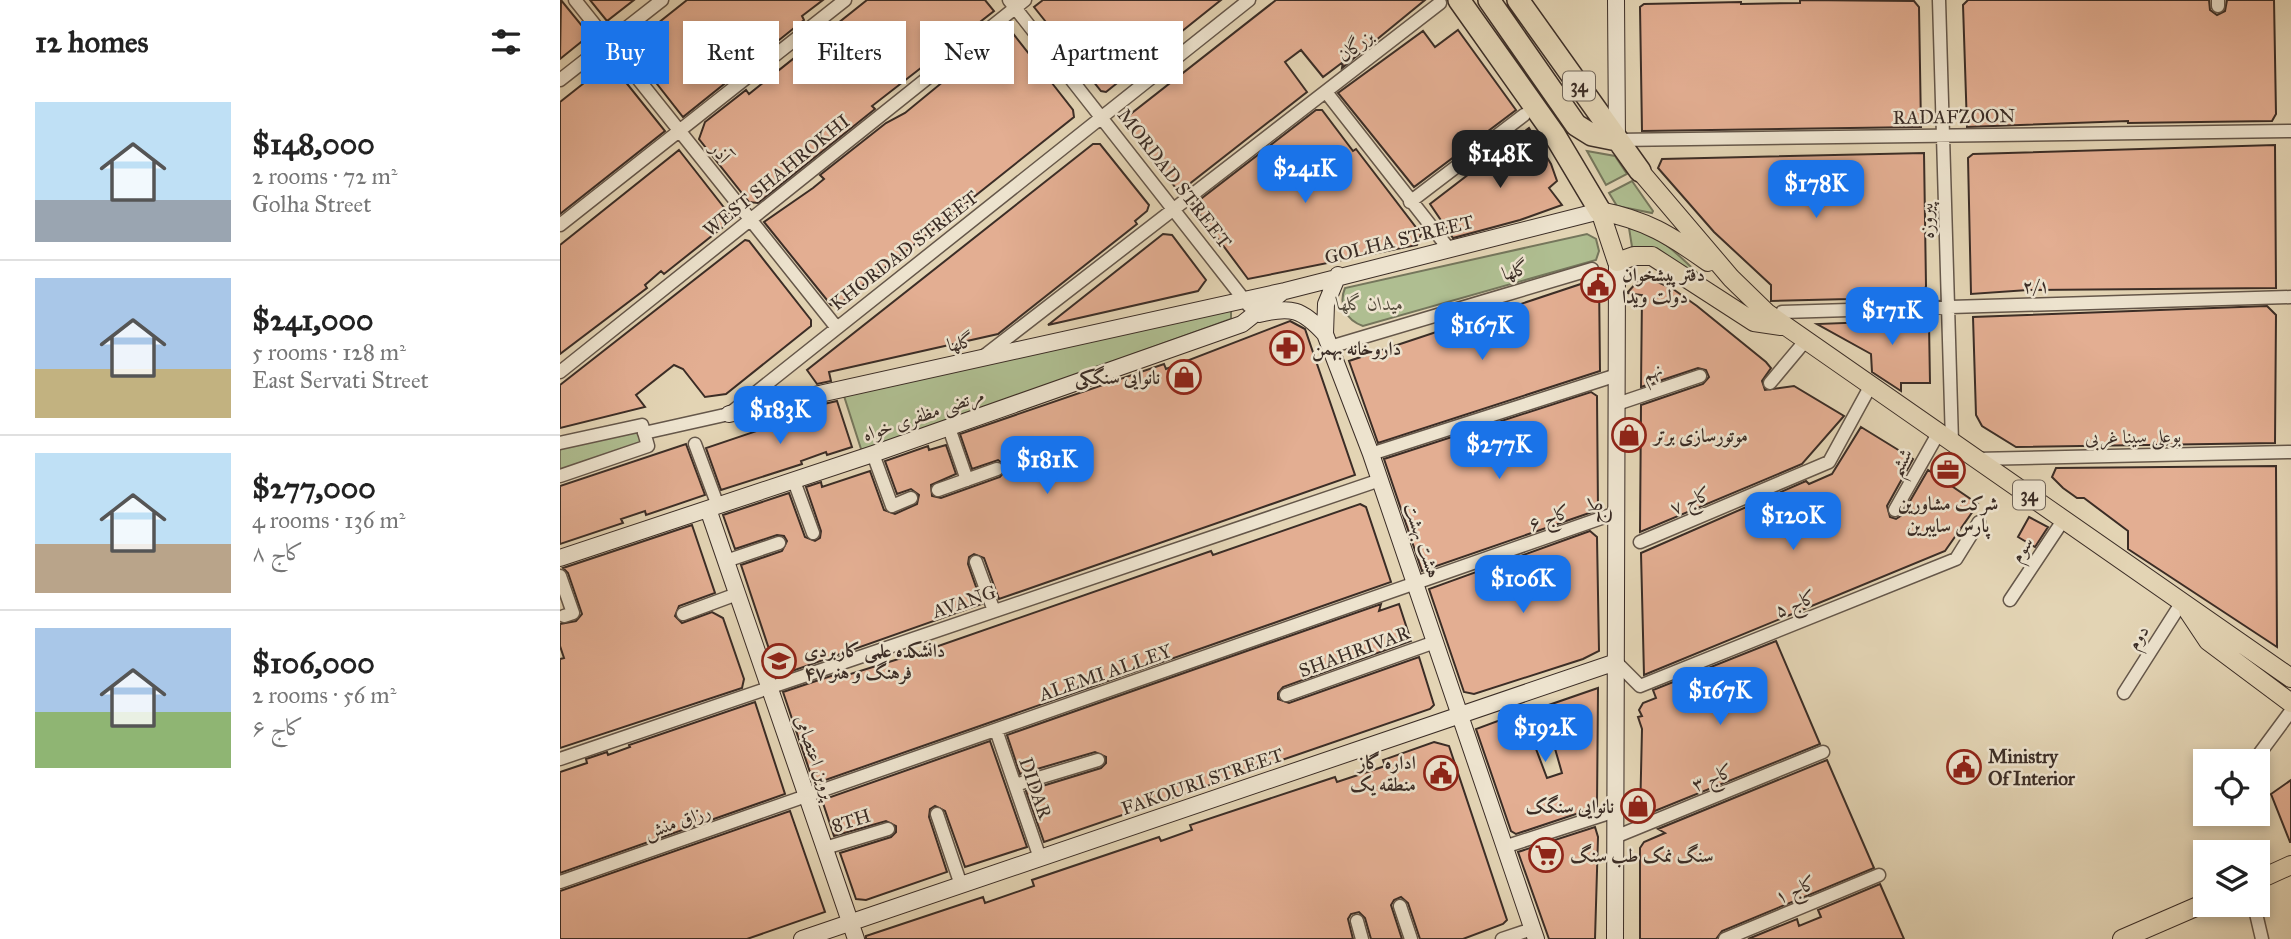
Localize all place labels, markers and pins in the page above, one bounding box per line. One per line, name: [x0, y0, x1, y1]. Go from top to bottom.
pin: $148K: [1451, 130, 1549, 190]
pin: $241K: [1256, 146, 1354, 205]
pin: $178K: [1767, 160, 1865, 220]
place label: دفتر پیشخوان دولت ویدا: [1622, 263, 1705, 308]
public building icon: دفتر پیشخوان دولت ویدا: [1579, 266, 1617, 304]
pin: $171K: [1843, 288, 1941, 347]
pin: $167K: [1433, 302, 1531, 362]
pharmacy icon: داروخانه بهمن: [1268, 329, 1306, 367]
place label: داروخانه بهمن: [1312, 337, 1401, 362]
shop icon: نانوایی سنگکی: [1165, 358, 1203, 396]
place label: نانوایی سنگکی: [1075, 365, 1160, 390]
pin: $183K: [731, 386, 829, 446]
shop icon: موتورسازی برتر: [1610, 416, 1648, 454]
pin: $277K: [1450, 421, 1548, 481]
place label: موتورسازی برتر: [1652, 424, 1748, 448]
pin: $181K: [998, 436, 1096, 496]
office icon: شرکت مشاورین پارس سایبرین: [1929, 451, 1967, 489]
pin: $120K: [1744, 492, 1842, 552]
place label: شرکت مشاورین پارس سایبرین: [1898, 492, 1998, 540]
pin: $106K: [1474, 556, 1572, 615]
place label: دانشکده علمی کاربردی فرهنگ و هنر ۴۷: [804, 639, 945, 685]
school or university icon: دانشکده علمی کاربردی فرهنگ و هنر ۴۷: [760, 642, 798, 680]
pin: $167K: [1671, 668, 1769, 727]
pin: $192K: [1496, 704, 1594, 764]
place label: Ministry Of Interior: [1988, 745, 2076, 790]
public building icon: Ministry Of Interior: [1945, 748, 1983, 786]
place label: اداره گاز منطقه یک: [1350, 751, 1416, 796]
public building icon: اداره گاز منطقه یک: [1422, 754, 1460, 792]
shop icon: نانوایی سنگک: [1619, 787, 1657, 825]
place label: نانوایی سنگک: [1526, 794, 1614, 819]
supermarket icon: سنگ نمک طب سنگ: [1527, 836, 1565, 874]
place label: سنگ نمک طب سنگ: [1570, 843, 1714, 868]

